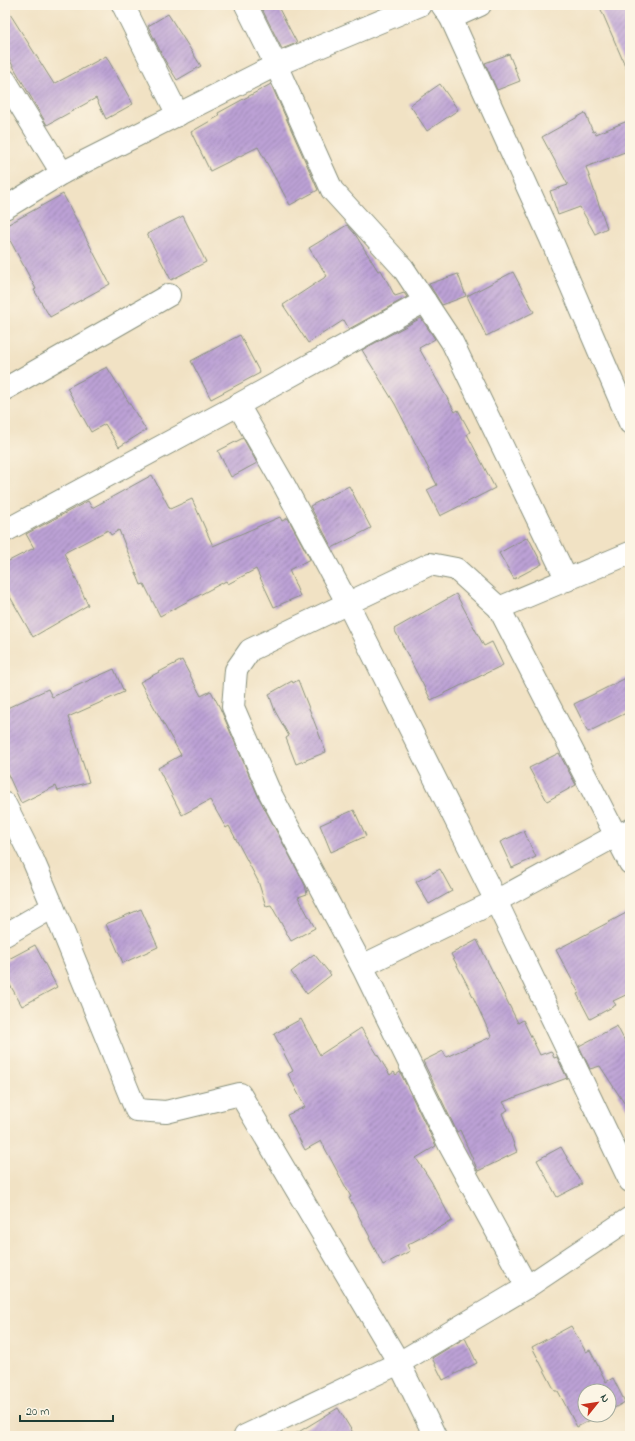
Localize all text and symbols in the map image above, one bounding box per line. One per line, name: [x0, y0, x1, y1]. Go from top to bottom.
north arrow: [577, 1383, 617, 1423]
text: N: [596, 1391, 614, 1406]
scale bar: [20, 1397, 113, 1423]
text: 20 m: [26, 1403, 49, 1421]

